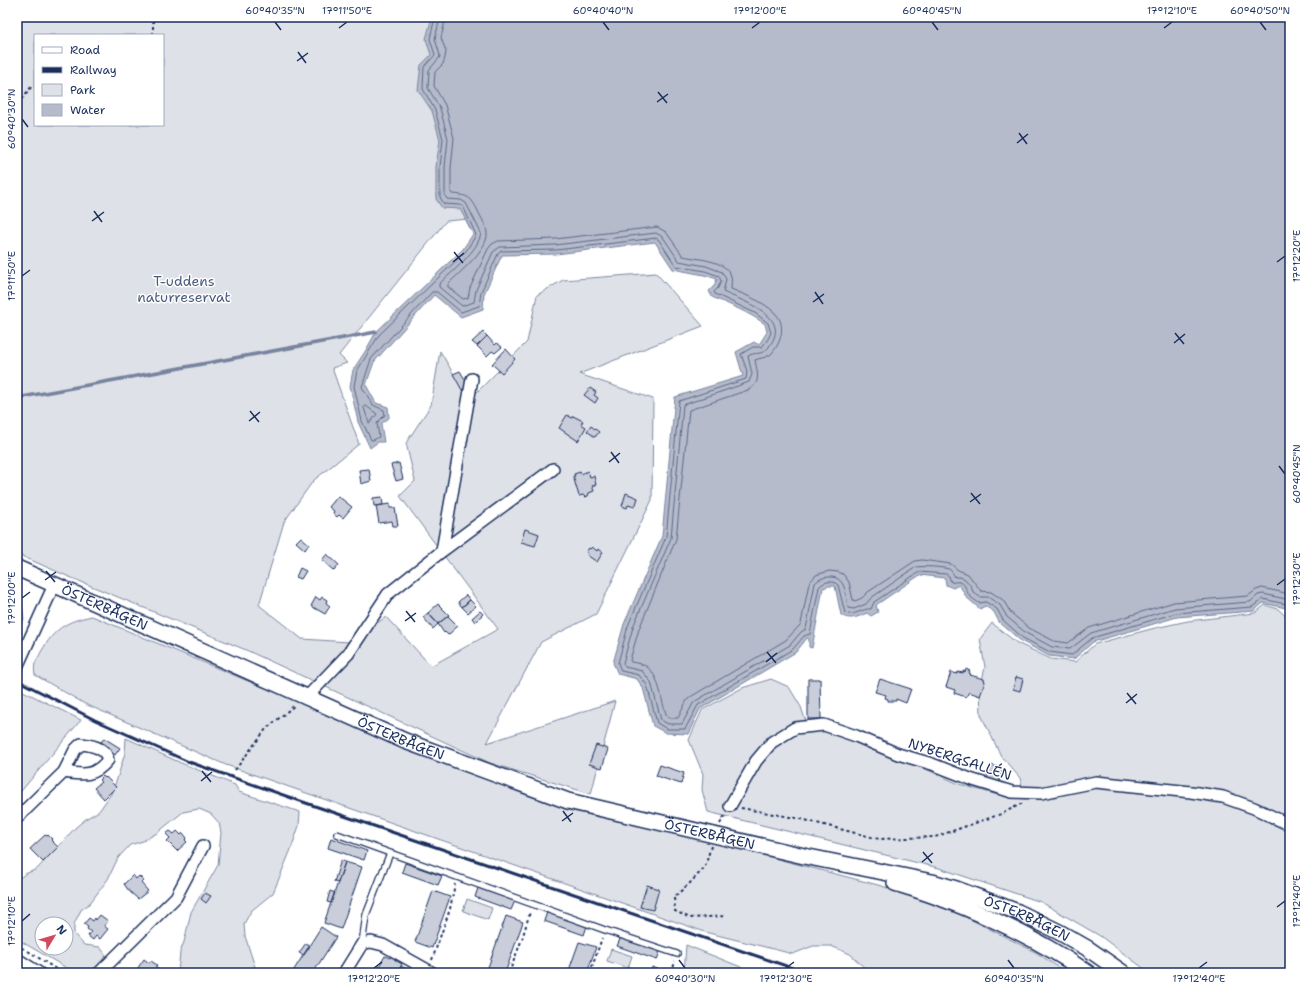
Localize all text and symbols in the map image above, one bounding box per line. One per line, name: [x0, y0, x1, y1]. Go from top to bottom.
text: 60°40'35"N: [245, 4, 305, 17]
text: 17°11'50"E: [322, 4, 372, 17]
text: 60°40'40"N: [573, 4, 633, 17]
text: 17°12'00"E: [734, 4, 786, 17]
text: 60°40'45"N: [902, 4, 962, 17]
text: 17°12'10"E: [1147, 4, 1197, 17]
text: 60°40'50"N: [1230, 4, 1290, 17]
legend: [34, 34, 164, 126]
text: Road: [70, 42, 101, 58]
text: Railway: [70, 62, 117, 78]
text: Park: [70, 82, 96, 98]
text: 60°40'30"N: [5, 89, 18, 149]
text: Water: [70, 102, 106, 118]
text: 17°12'20"E: [1290, 230, 1303, 282]
text: 17°11'50"E: [5, 251, 18, 301]
park label: T-uddens naturreservat: [137, 272, 231, 306]
text: 60°40'45"N: [1290, 444, 1303, 504]
text: 17°12'30"E: [1290, 553, 1303, 605]
text: 17°12'00"E: [5, 572, 18, 624]
street label: ÖSTERBÅGEN: [59, 580, 151, 634]
street label: ÖSTERBÅGEN: [355, 712, 447, 764]
street label: NYBERGSALLÉN: [906, 734, 1014, 784]
street label: ÖSTERBÅGEN: [662, 815, 757, 853]
text: 17°12'40"E: [1290, 875, 1303, 927]
street label: ÖSTERBÅGEN: [981, 891, 1073, 945]
text: 17°12'10"E: [5, 896, 18, 946]
north arrow: [34, 916, 74, 956]
text: N: [53, 922, 70, 938]
text: 17°12'20"E: [348, 972, 400, 985]
text: 60°40'30"N: [655, 972, 715, 985]
text: 17°12'30"E: [760, 972, 812, 985]
text: 60°40'35"N: [984, 972, 1044, 985]
text: 17°12'40"E: [1173, 972, 1225, 985]

